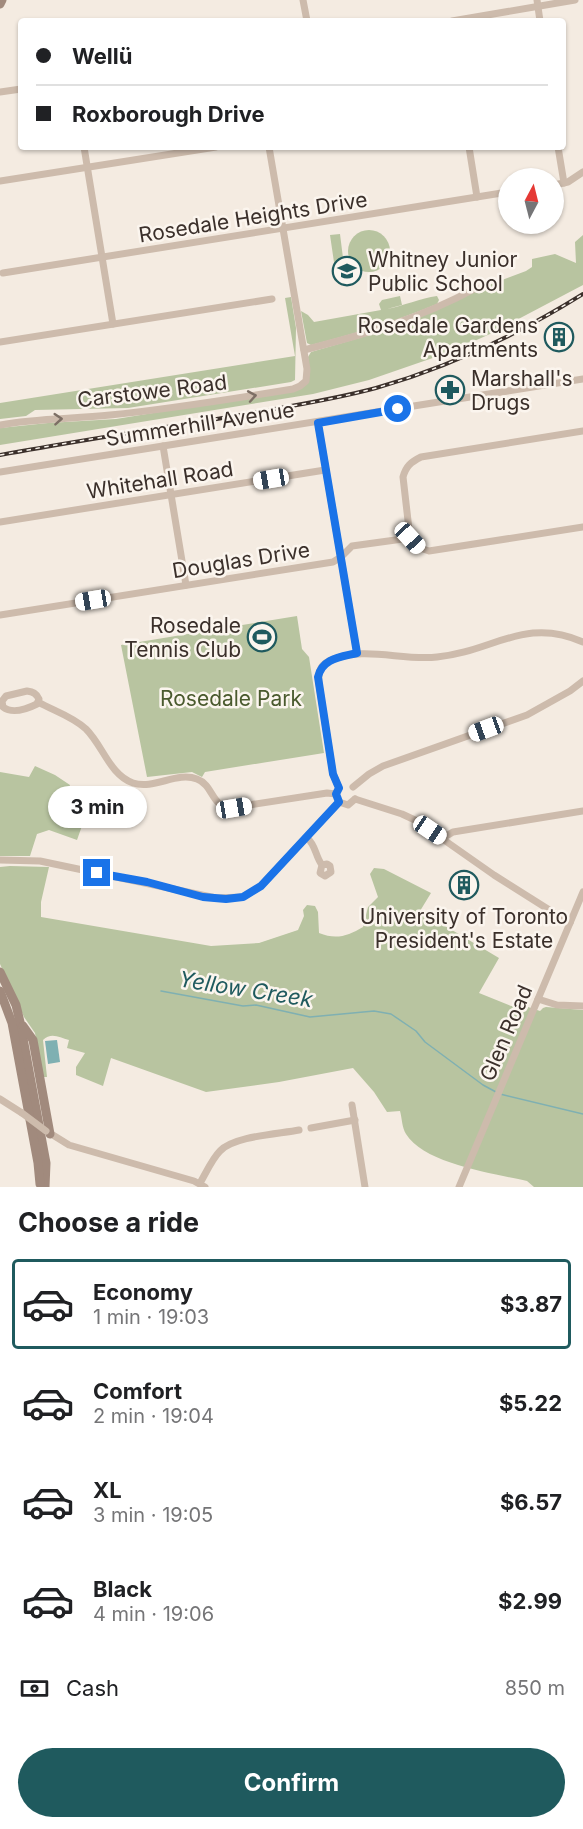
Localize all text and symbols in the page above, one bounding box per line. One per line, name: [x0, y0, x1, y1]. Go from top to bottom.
text: Wellü: [72, 43, 132, 69]
text: Roxborough Drive: [72, 101, 265, 127]
north arrow: [498, 168, 564, 234]
map controls: [498, 168, 564, 234]
street label: Rosedale Heights Drive: [137, 187, 369, 247]
place label: Whitney Junior Public School: [368, 247, 518, 296]
school or university icon: Whitney Junior Public School: [331, 255, 363, 287]
place label: Rosedale Gardens Apartments: [357, 313, 538, 362]
building icon: Rosedale Gardens Apartments: [543, 321, 575, 353]
place label: Marshall's Drugs: [471, 366, 573, 415]
street label: Carstowe Road: [76, 369, 228, 413]
pharmacy icon: Marshall's Drugs: [434, 374, 466, 406]
one-way arrow: [247, 390, 256, 402]
route start: [384, 395, 411, 422]
street label: Summerhill Avenue: [104, 397, 296, 451]
one-way arrow: [54, 412, 63, 425]
street label: Whitehall Road: [85, 456, 235, 504]
car: [252, 467, 290, 491]
car: [391, 519, 429, 557]
street label: Douglas Drive: [170, 537, 312, 583]
car: [74, 588, 112, 612]
place label: Rosedale Tennis Club: [124, 613, 241, 662]
sports icon: Rosedale Tennis Club: [246, 621, 278, 653]
park label: Rosedale Park: [160, 686, 302, 711]
car: [466, 714, 506, 744]
callout: 3 min: [48, 786, 146, 828]
text: 3 min: [71, 795, 124, 819]
car: [215, 796, 253, 820]
car: [410, 812, 450, 848]
route end: [83, 859, 110, 886]
building icon: University of Toronto President's Estate: [448, 869, 480, 901]
place label: University of Toronto President's Estate: [360, 904, 568, 953]
water label: Yellow Creek: [177, 966, 316, 1013]
street label: Glen Road: [475, 981, 537, 1085]
text: Choose a ride: [18, 1206, 199, 1239]
icon: car: [21, 1277, 75, 1331]
text: Economy: [93, 1279, 193, 1305]
text: $3.87: [500, 1291, 562, 1317]
text: 1 min · 19:03: [93, 1305, 209, 1329]
icon: car: [21, 1376, 75, 1430]
text: Comfort: [93, 1378, 182, 1404]
text: $5.22: [499, 1390, 562, 1416]
text: 2 min · 19:04: [93, 1404, 214, 1428]
icon: car: [21, 1475, 75, 1529]
text: XL: [93, 1477, 122, 1503]
text: $6.57: [500, 1489, 562, 1515]
text: 3 min · 19:05: [93, 1503, 213, 1527]
icon: car: [21, 1574, 75, 1628]
text: Black: [93, 1576, 152, 1602]
text: $2.99: [498, 1588, 562, 1614]
text: 4 min · 19:06: [93, 1602, 214, 1626]
icon: cash: [18, 1672, 51, 1705]
text: Cash: [66, 1675, 119, 1701]
text: 850 m: [505, 1676, 565, 1700]
button: Confirm: [18, 1748, 565, 1817]

